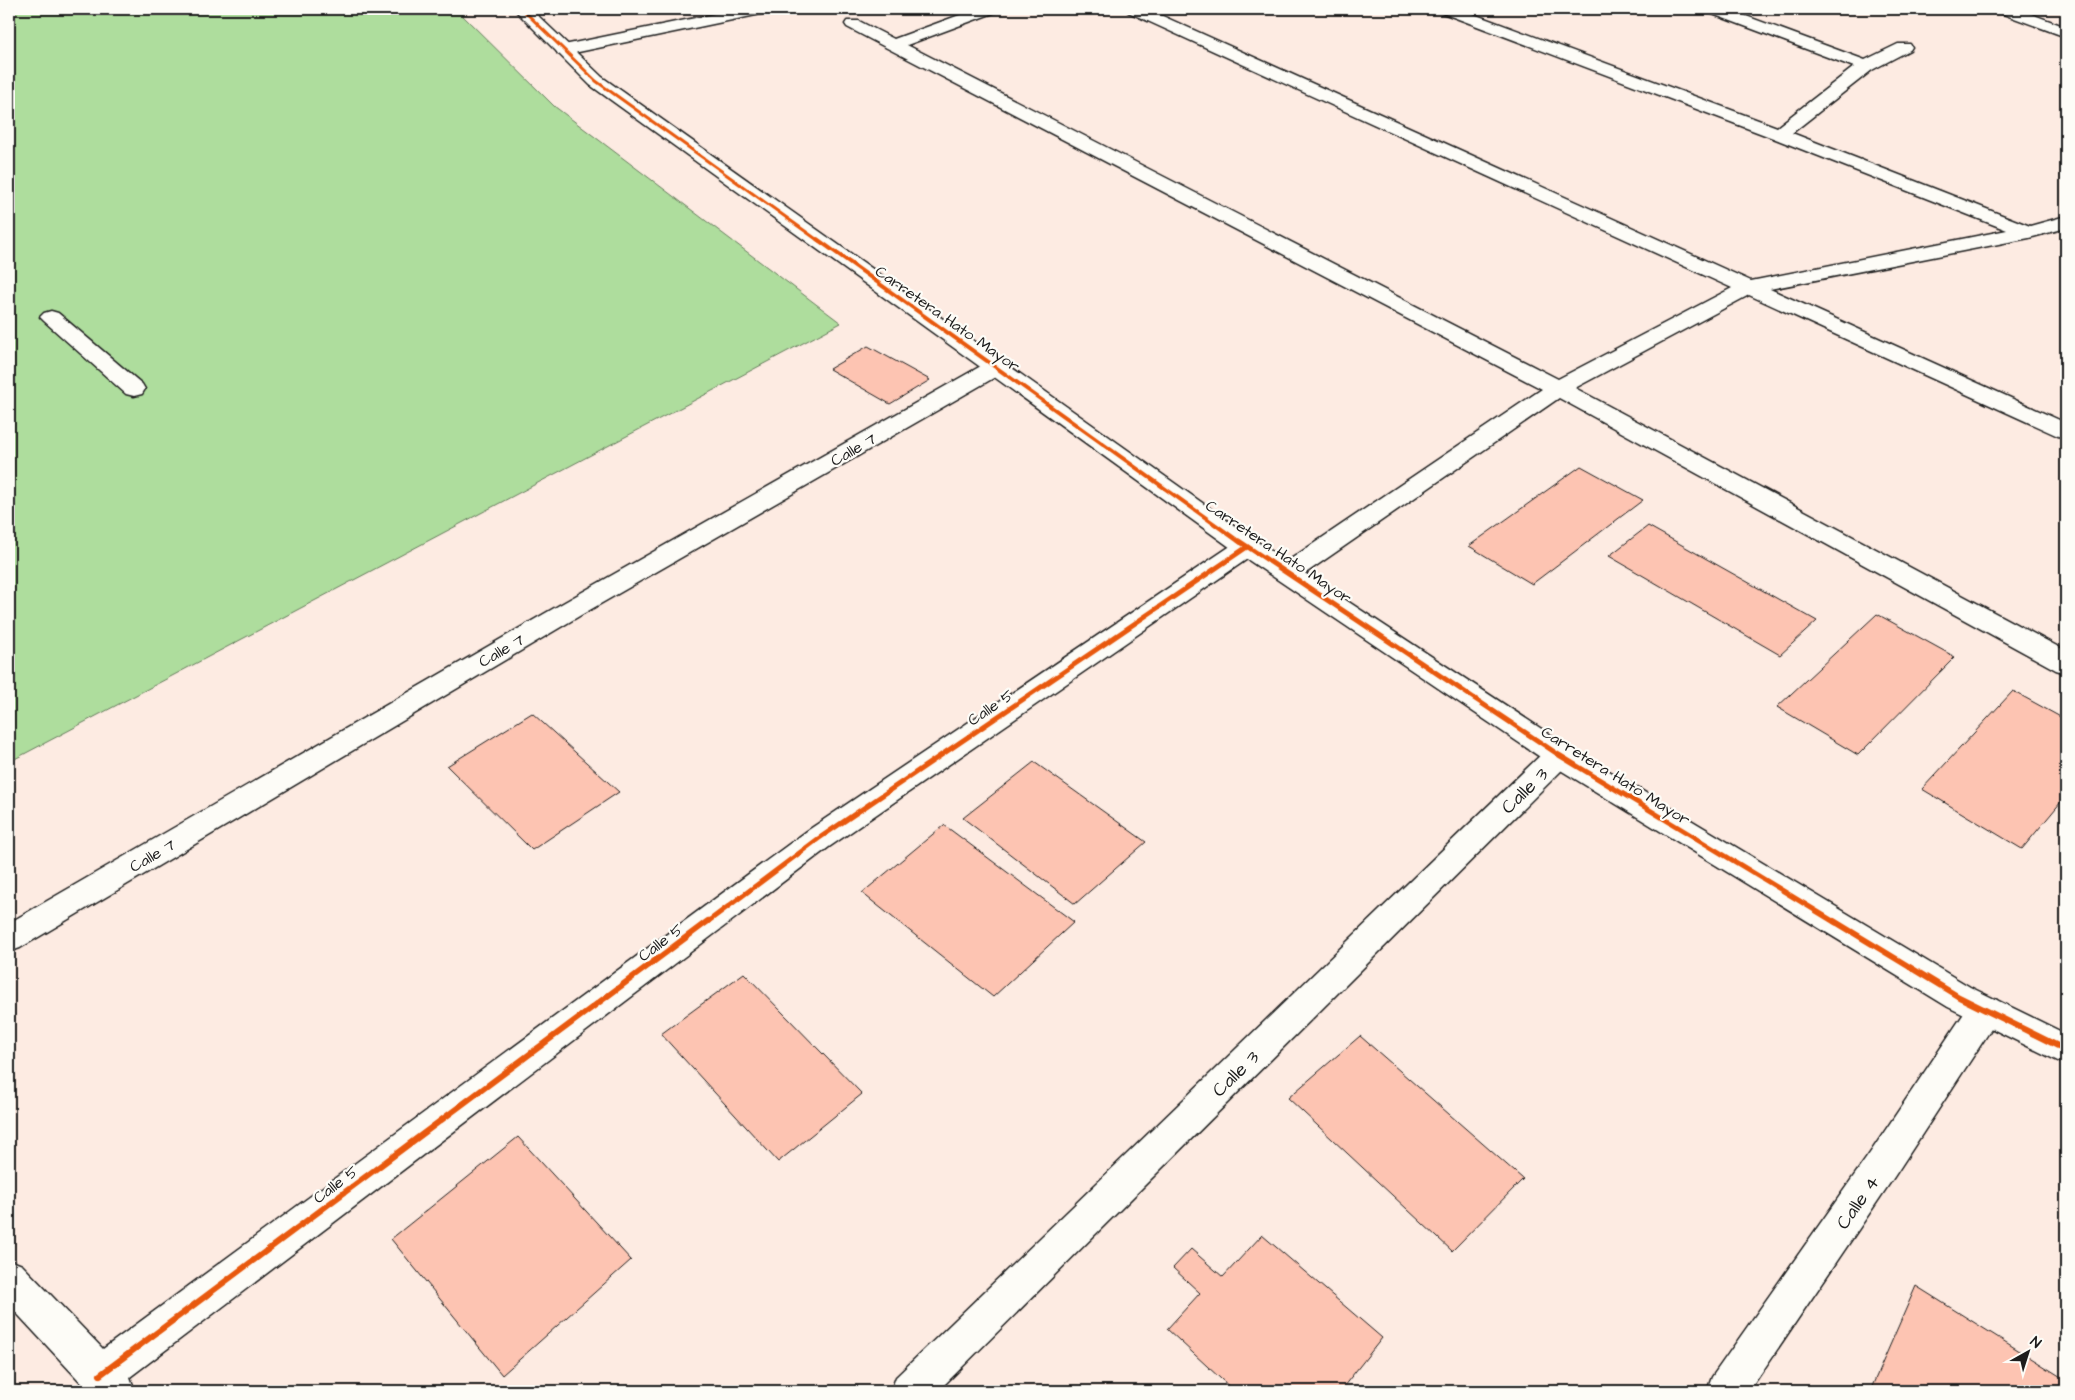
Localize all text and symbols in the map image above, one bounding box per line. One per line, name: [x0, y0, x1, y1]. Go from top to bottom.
street label: Carretera Hato Mayor: [870, 260, 1024, 378]
street label: Calle 7: [827, 428, 881, 472]
street label: Carretera Hato Mayor: [1200, 495, 1356, 610]
street label: Calle 7: [475, 629, 529, 673]
street label: Calle 5: [963, 684, 1018, 731]
street label: Carretera Hato Mayor: [1536, 721, 1694, 832]
street label: Calle 3: [1495, 761, 1555, 820]
street label: Calle 7: [126, 834, 180, 878]
street label: Calle 5: [634, 918, 688, 967]
street label: Calle 3: [1206, 1044, 1266, 1103]
street label: Calle 5: [309, 1160, 363, 1209]
street label: Calle 4: [1830, 1171, 1887, 1235]
north arrow: [2002, 1328, 2052, 1378]
text: N: [2026, 1332, 2045, 1353]

